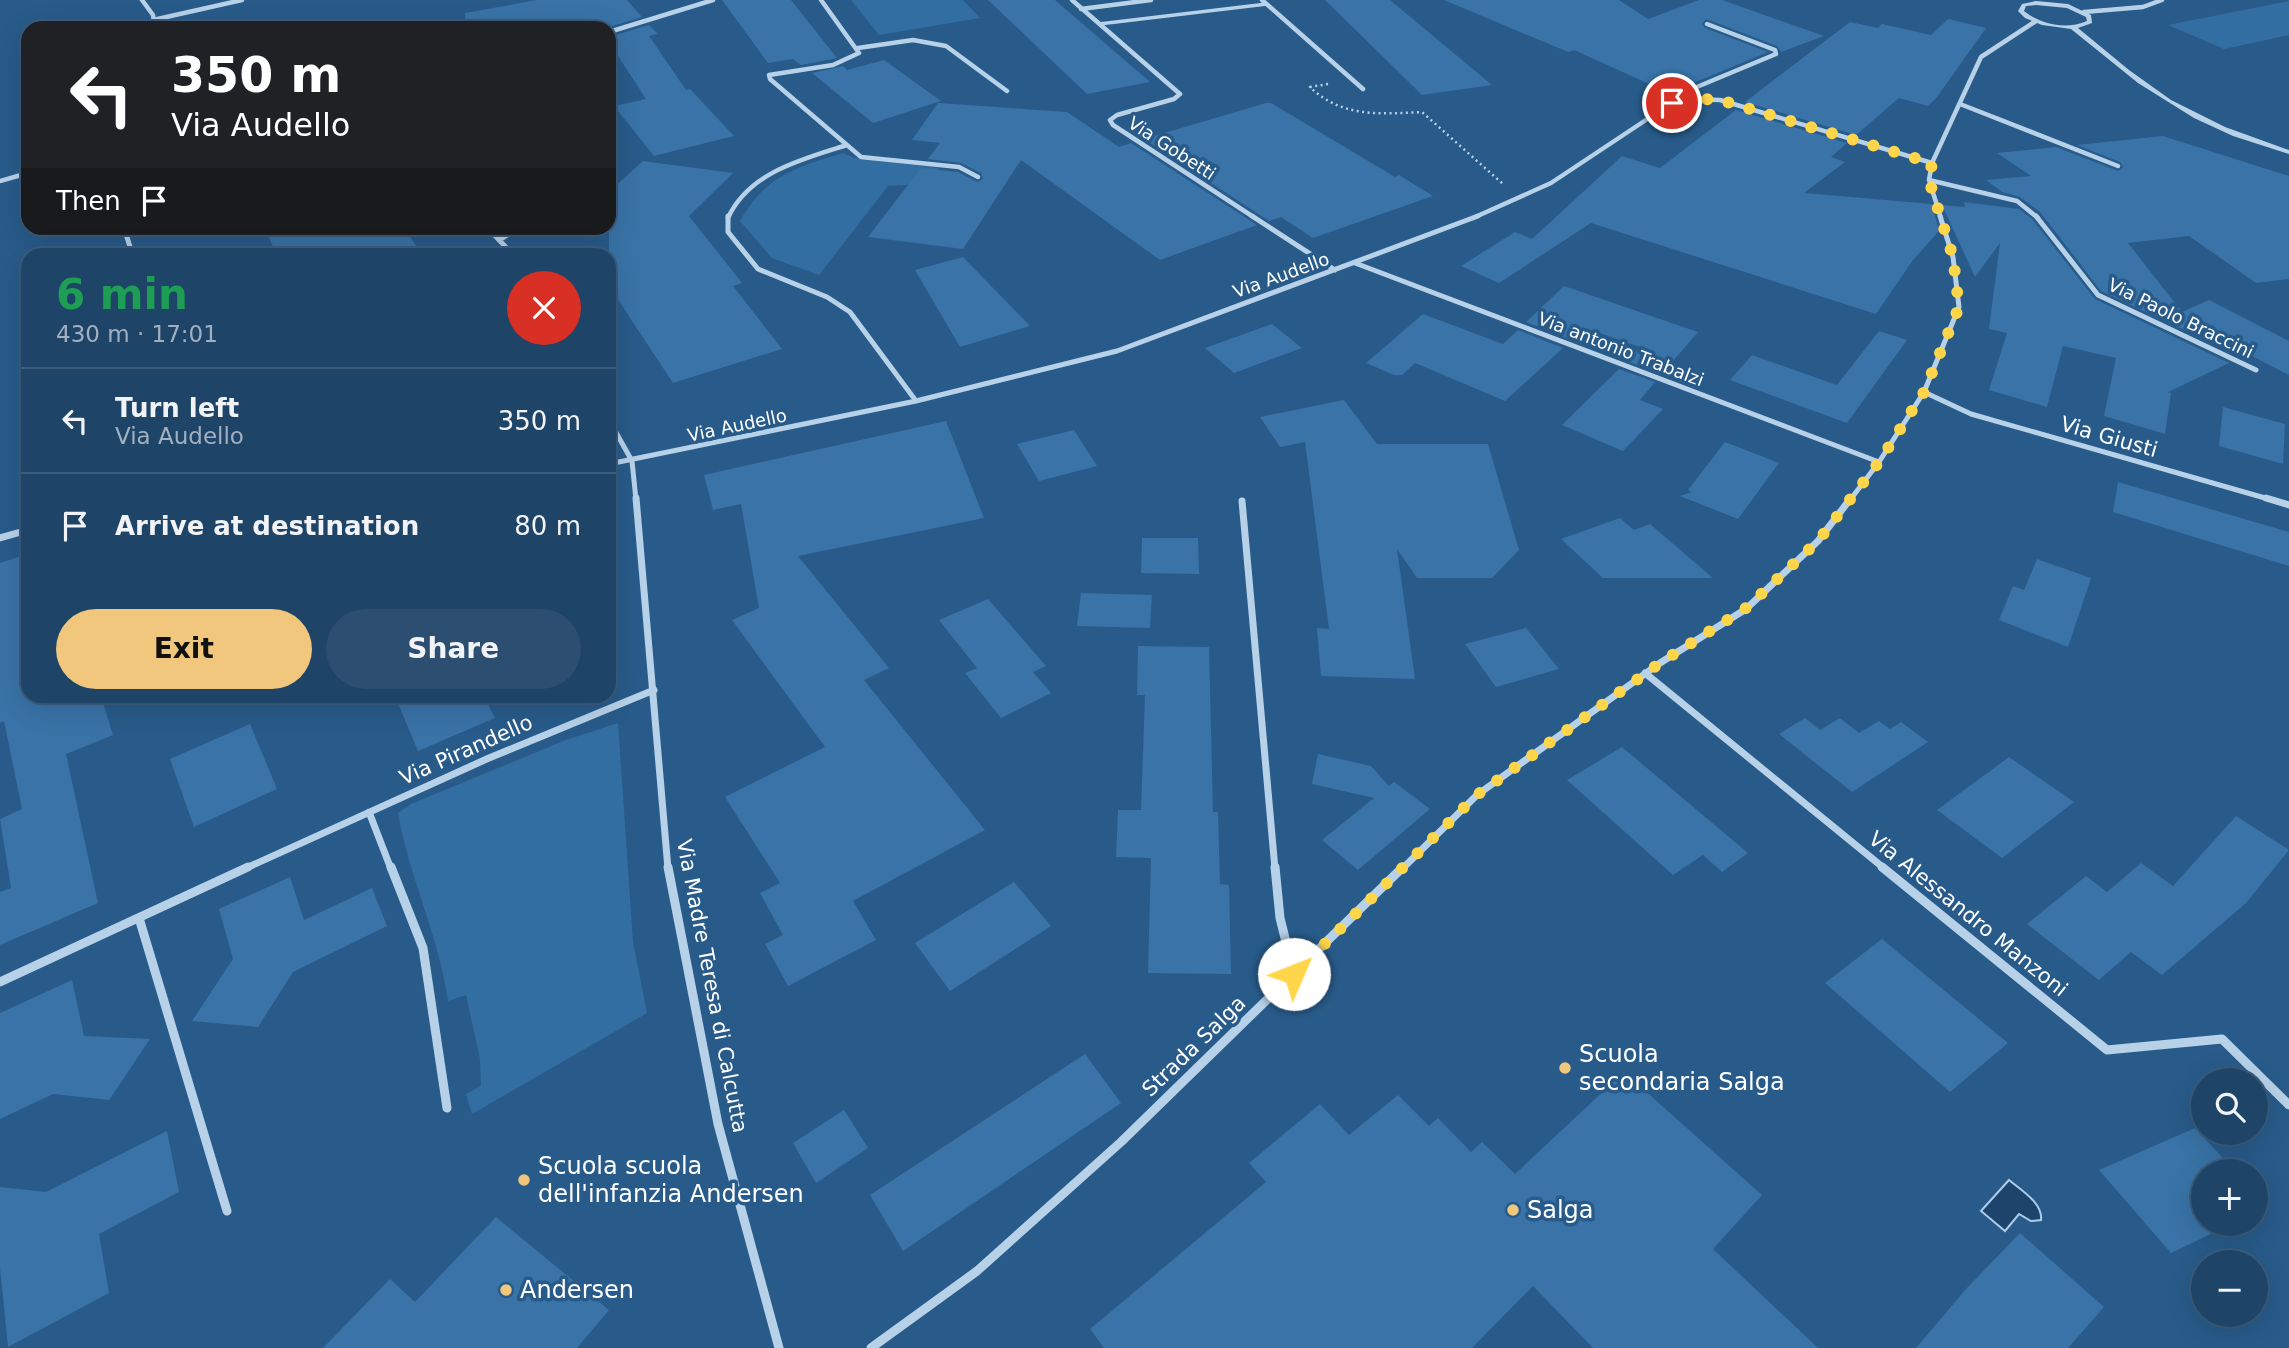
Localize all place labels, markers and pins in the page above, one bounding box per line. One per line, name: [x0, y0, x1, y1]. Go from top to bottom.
pin: [1642, 73, 1702, 133]
place label: Scuola secondaria Salga: [1579, 1040, 1785, 1096]
marker: Scuola secondaria Salga: [1557, 1060, 1573, 1076]
place label: Scuola scuola dell'infanzia Andersen: [538, 1152, 804, 1208]
marker: Scuola scuola dell'infanzia Andersen: [516, 1172, 532, 1188]
place label: Salga: [1527, 1196, 1594, 1224]
marker: Salga: [1505, 1202, 1521, 1218]
place label: Andersen: [520, 1276, 634, 1304]
marker: Andersen: [498, 1282, 514, 1298]

